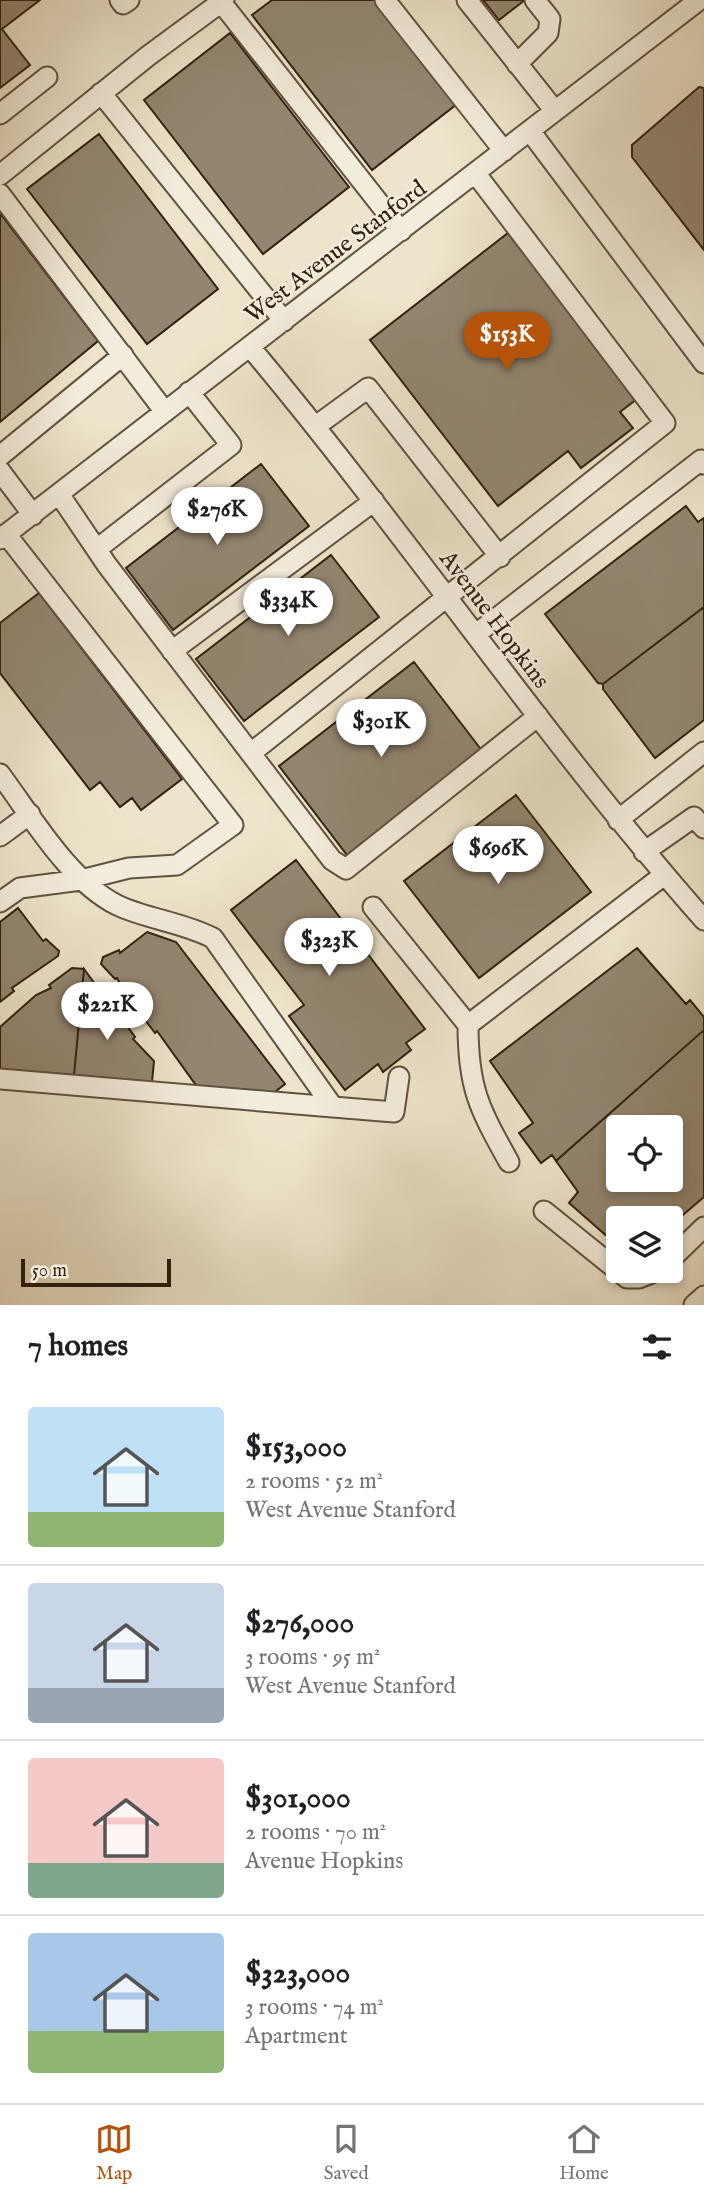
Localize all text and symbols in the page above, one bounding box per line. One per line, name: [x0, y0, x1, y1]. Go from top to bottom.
street label: West Avenue Stanford: [239, 174, 433, 331]
pin: $153K: [458, 312, 556, 372]
text: $153K: [480, 320, 534, 349]
pin: $276K: [168, 488, 266, 547]
text: $276K: [187, 495, 247, 524]
street label: Avenue Hopkins: [431, 544, 556, 695]
pin: $334K: [239, 578, 337, 638]
text: $334K: [259, 586, 317, 615]
pin: $301K: [332, 700, 430, 759]
text: $301K: [352, 707, 410, 736]
pin: $696K: [449, 826, 547, 886]
text: $696K: [469, 834, 527, 863]
pin: $323K: [280, 918, 378, 978]
text: $323K: [300, 926, 358, 955]
pin: $221K: [58, 982, 156, 1042]
text: $221K: [77, 990, 137, 1019]
map controls: [606, 1115, 683, 1283]
button: locate: [606, 1115, 683, 1192]
button: layers: [606, 1206, 683, 1283]
scale bar: [21, 1256, 172, 1288]
text: 50 m: [32, 1259, 67, 1283]
text: 7 homes: [28, 1328, 128, 1366]
icon: filters: [638, 1328, 676, 1366]
text: $153,000: [245, 1429, 347, 1467]
icon: home: [84, 1435, 168, 1519]
text: 2 rooms · 52 m²: [245, 1467, 383, 1496]
text: West Avenue Stanford: [245, 1496, 456, 1525]
text: $276,000: [245, 1605, 354, 1643]
icon: home: [84, 1611, 168, 1695]
text: 3 rooms · 95 m²: [245, 1643, 380, 1672]
text: West Avenue Stanford: [245, 1672, 456, 1701]
text: $301,000: [245, 1780, 351, 1818]
icon: home: [84, 1786, 168, 1870]
text: 2 rooms · 70 m²: [245, 1818, 386, 1847]
text: Avenue Hopkins: [245, 1847, 403, 1876]
text: $323,000: [245, 1955, 350, 1993]
icon: home: [84, 1961, 168, 2045]
text: 3 rooms · 74 m²: [245, 1993, 384, 2022]
text: Apartment: [245, 2022, 348, 2051]
tab: Map: [95, 2120, 133, 2186]
tab: Saved: [324, 2120, 369, 2186]
tab: Home: [559, 2120, 609, 2186]

